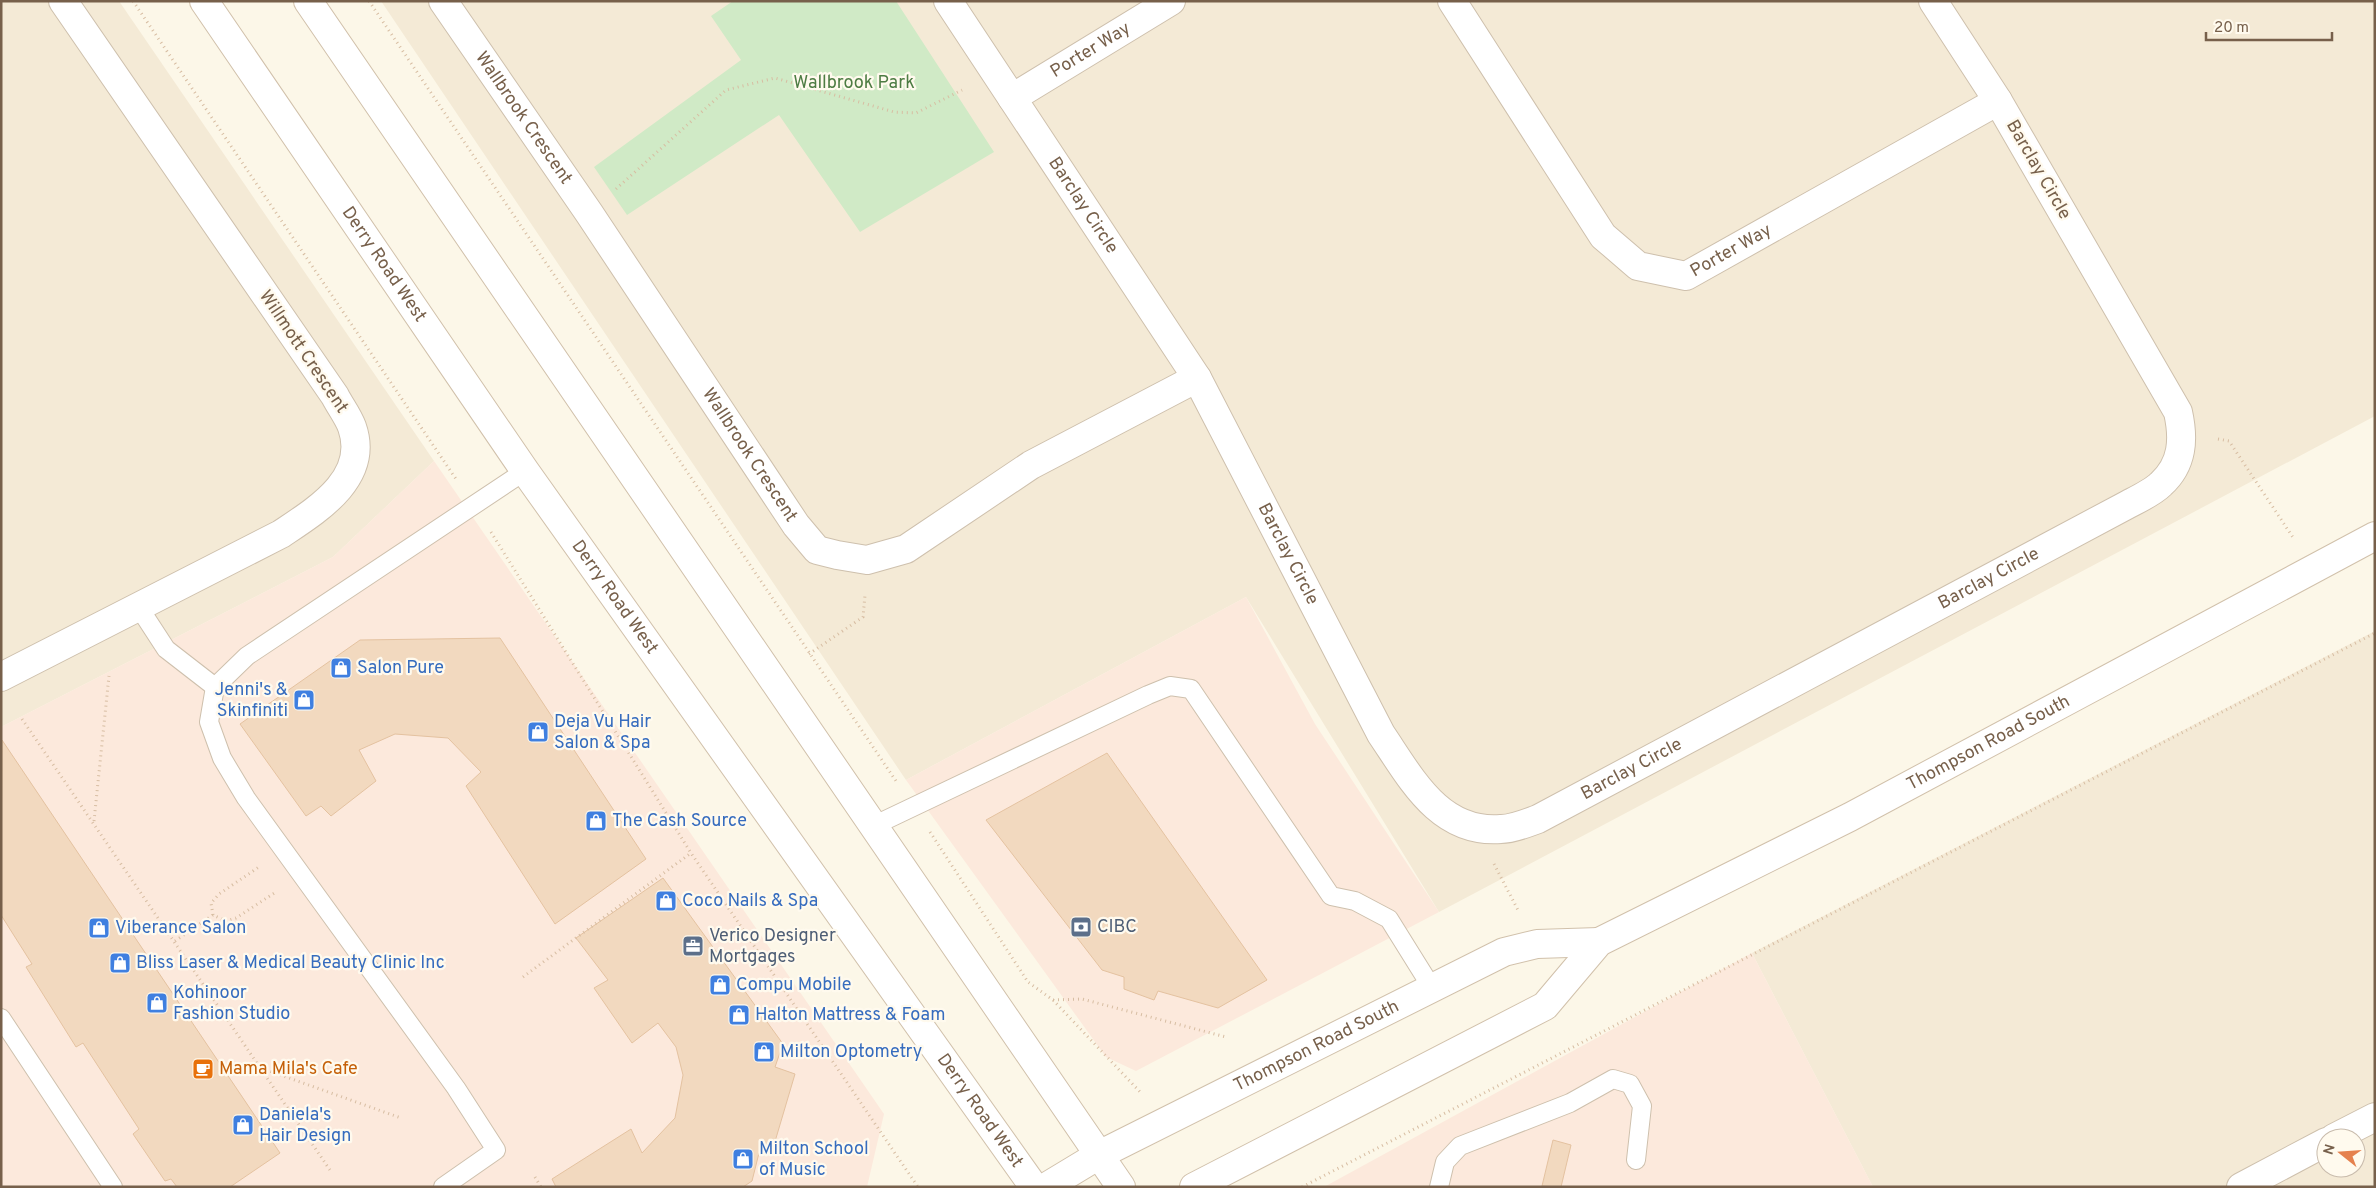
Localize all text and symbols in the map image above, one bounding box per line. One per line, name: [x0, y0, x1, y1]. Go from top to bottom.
scale bar: [2206, 10, 2332, 42]
street label: Porter Way: [1046, 17, 1135, 83]
text: 20 m: [2214, 19, 2249, 38]
street label: Wallbrook Crescent: [470, 47, 577, 189]
park label: Wallbrook Park: [793, 72, 915, 95]
street label: Barclay Circle: [2000, 116, 2076, 224]
street label: Barclay Circle: [1043, 153, 1123, 258]
street label: Derry Road West: [336, 202, 431, 327]
street label: Porter Way: [1686, 219, 1776, 283]
street label: Willmott Crescent: [253, 286, 353, 418]
street label: Wallbrook Crescent: [697, 384, 802, 527]
street label: Barclay Circle: [1252, 499, 1324, 609]
street label: Derry Road West: [566, 536, 663, 659]
street label: Barclay Circle: [1934, 542, 2043, 615]
shop icon: Salon Pure: [329, 656, 353, 680]
place label: Salon Pure: [357, 657, 444, 680]
place label: Jenni's & Skinfiniti: [215, 679, 288, 723]
shop icon: Jenni's & Skinfiniti: [292, 688, 316, 712]
street label: Thompson Road South: [1903, 690, 2074, 796]
place label: Deja Vu Hair Salon & Spa: [554, 711, 651, 755]
shop icon: Deja Vu Hair Salon & Spa: [526, 720, 550, 744]
street label: Barclay Circle: [1577, 733, 1686, 806]
shop icon: The Cash Source: [584, 809, 608, 833]
place label: The Cash Source: [612, 810, 747, 833]
shop icon: Coco Nails & Spa: [654, 889, 678, 913]
place label: Coco Nails & Spa: [682, 890, 818, 913]
bank icon: CIBC: [1069, 915, 1093, 939]
shop icon: Viberance Salon: [87, 916, 111, 940]
place label: CIBC: [1097, 916, 1137, 939]
place label: Viberance Salon: [115, 917, 246, 940]
place label: Verico Designer Mortgages: [709, 925, 836, 969]
office icon: Verico Designer Mortgages: [681, 934, 705, 958]
shop icon: Bliss Laser & Medical Beauty Clinic Inc: [108, 951, 132, 975]
place label: Bliss Laser & Medical Beauty Clinic Inc: [136, 952, 445, 975]
shop icon: Compu Mobile: [708, 973, 732, 997]
place label: Compu Mobile: [736, 974, 851, 997]
place label: Kohinoor Fashion Studio: [173, 982, 290, 1026]
shop icon: Kohinoor Fashion Studio: [145, 991, 169, 1015]
street label: Thompson Road South: [1230, 995, 1403, 1097]
shop icon: Halton Mattress & Foam: [727, 1003, 751, 1027]
place label: Halton Mattress & Foam: [755, 1004, 945, 1027]
shop icon: Milton Optometry: [752, 1040, 776, 1064]
place label: Milton Optometry: [780, 1041, 922, 1064]
street label: Derry Road West: [931, 1049, 1028, 1172]
cafe icon: Mama Mila's Cafe: [191, 1057, 215, 1081]
place label: Mama Mila's Cafe: [219, 1058, 358, 1081]
place label: Daniela's Hair Design: [259, 1104, 351, 1148]
shop icon: Daniela's Hair Design: [231, 1113, 255, 1137]
north arrow: [2316, 1128, 2366, 1178]
place label: Milton School of Music: [759, 1138, 869, 1182]
text: N: [2320, 1142, 2340, 1157]
shop icon: Milton School of Music: [731, 1147, 755, 1171]

